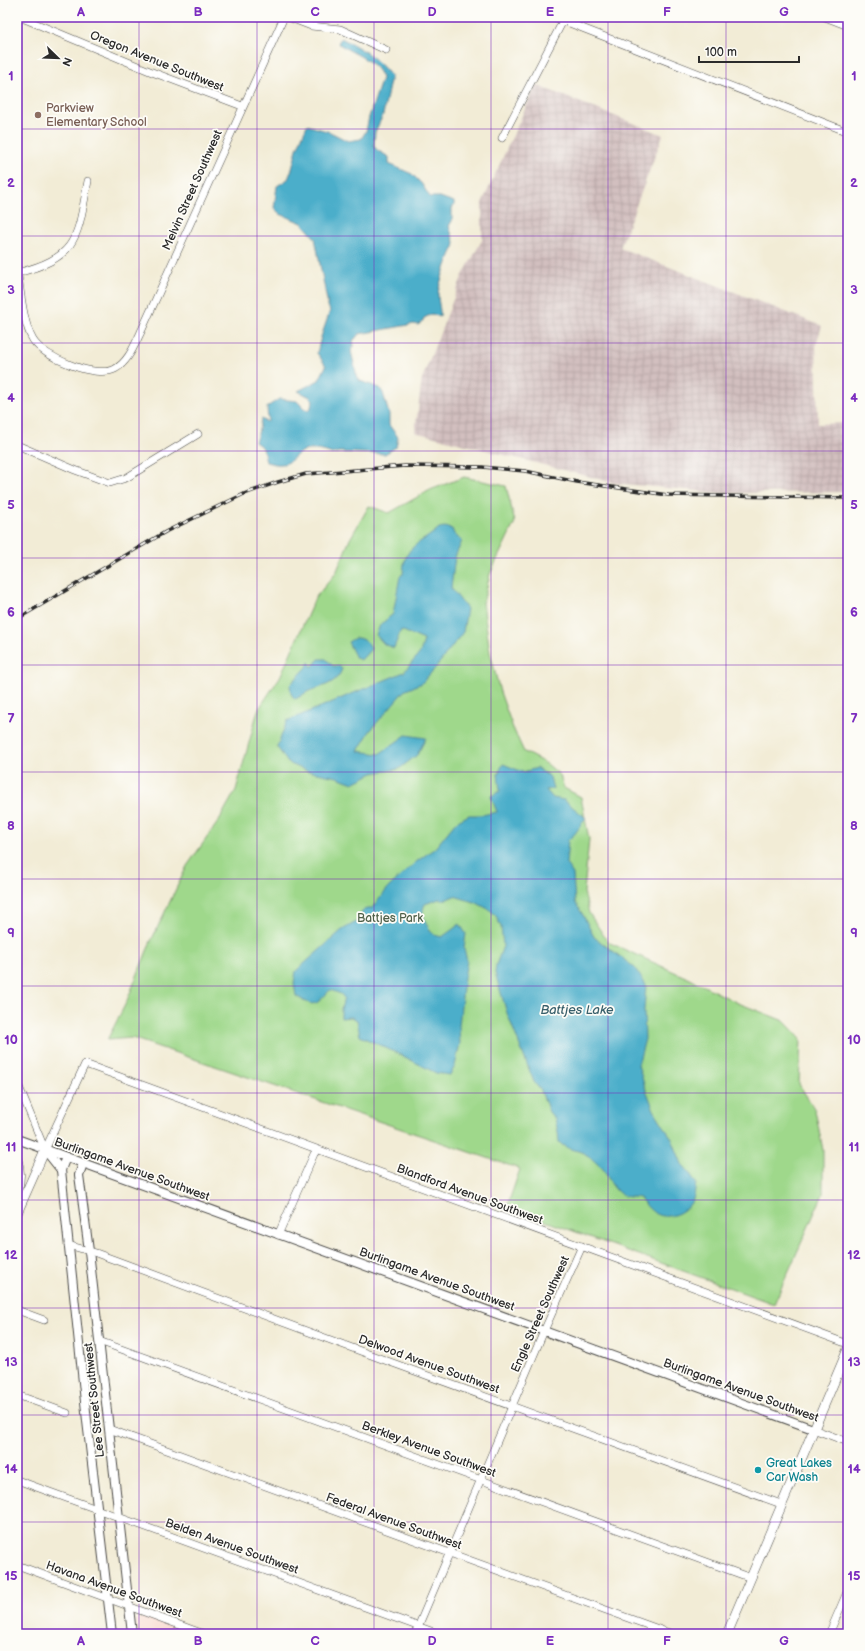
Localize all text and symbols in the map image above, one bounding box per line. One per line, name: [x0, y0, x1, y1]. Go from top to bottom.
text: A: [76, 4, 85, 20]
text: B: [193, 4, 203, 20]
text: C: [310, 4, 320, 20]
text: D: [427, 4, 437, 20]
text: E: [546, 4, 555, 20]
text: F: [663, 4, 671, 20]
text: G: [779, 4, 789, 20]
street label: Oregon Avenue Southwest: [88, 28, 226, 95]
north arrow: [38, 38, 78, 78]
scale bar: [699, 38, 799, 64]
text: 100 m: [705, 45, 737, 60]
text: N: [59, 55, 74, 68]
text: 1: [8, 68, 14, 84]
text: 1: [851, 68, 857, 84]
place label: Parkview Elementary School: [46, 101, 147, 130]
marker: Parkview Elementary School: [33, 110, 43, 120]
street label: Melvin Street Southwest: [159, 127, 226, 253]
text: 2: [7, 175, 15, 191]
text: 2: [850, 175, 858, 191]
text: 3: [7, 282, 15, 298]
text: 3: [850, 282, 858, 298]
text: 4: [7, 390, 15, 406]
text: 4: [850, 390, 858, 406]
text: 5: [7, 497, 15, 513]
text: 5: [850, 497, 858, 513]
text: 6: [7, 604, 15, 620]
text: 6: [850, 604, 858, 620]
text: 7: [7, 711, 15, 727]
text: 7: [850, 711, 858, 727]
text: 8: [7, 818, 15, 834]
text: 8: [850, 818, 858, 834]
park label: Battjes Park: [357, 911, 423, 926]
text: 9: [7, 925, 15, 941]
text: 9: [850, 925, 858, 941]
water label: Battjes Lake: [540, 1002, 614, 1018]
text: 10: [4, 1032, 18, 1048]
text: 10: [847, 1032, 861, 1048]
street label: Burlingame Avenue Southwest: [52, 1134, 212, 1205]
text: 11: [6, 1139, 16, 1155]
text: 11: [849, 1139, 859, 1155]
street label: Blandford Avenue Southwest: [395, 1161, 545, 1228]
street label: Burlingame Avenue Southwest: [357, 1244, 517, 1315]
text: 12: [4, 1247, 18, 1263]
text: 12: [847, 1247, 861, 1263]
street label: Engle Street Southwest: [508, 1253, 573, 1375]
street label: Delwood Avenue Southwest: [356, 1332, 502, 1397]
street label: Lee Street Southwest: [81, 1342, 108, 1458]
text: 13: [4, 1354, 18, 1370]
text: 13: [847, 1354, 861, 1370]
street label: Burlingame Avenue Southwest: [661, 1355, 821, 1426]
street label: Berkley Avenue Southwest: [360, 1418, 498, 1481]
place label: Great Lakes Car Wash: [766, 1456, 832, 1485]
text: 14: [4, 1461, 18, 1477]
text: 14: [847, 1461, 861, 1477]
marker: Great Lakes Car Wash: [753, 1465, 763, 1475]
street label: Federal Avenue Southwest: [324, 1490, 464, 1553]
street label: Belden Avenue Southwest: [163, 1515, 301, 1578]
street label: Havana Avenue Southwest: [44, 1558, 184, 1621]
text: 15: [5, 1568, 18, 1584]
text: 15: [848, 1568, 861, 1584]
text: A: [76, 1633, 85, 1649]
text: B: [193, 1633, 203, 1649]
text: C: [310, 1633, 320, 1649]
text: D: [427, 1633, 437, 1649]
text: E: [546, 1633, 555, 1649]
text: F: [663, 1633, 671, 1649]
text: G: [779, 1633, 789, 1649]

